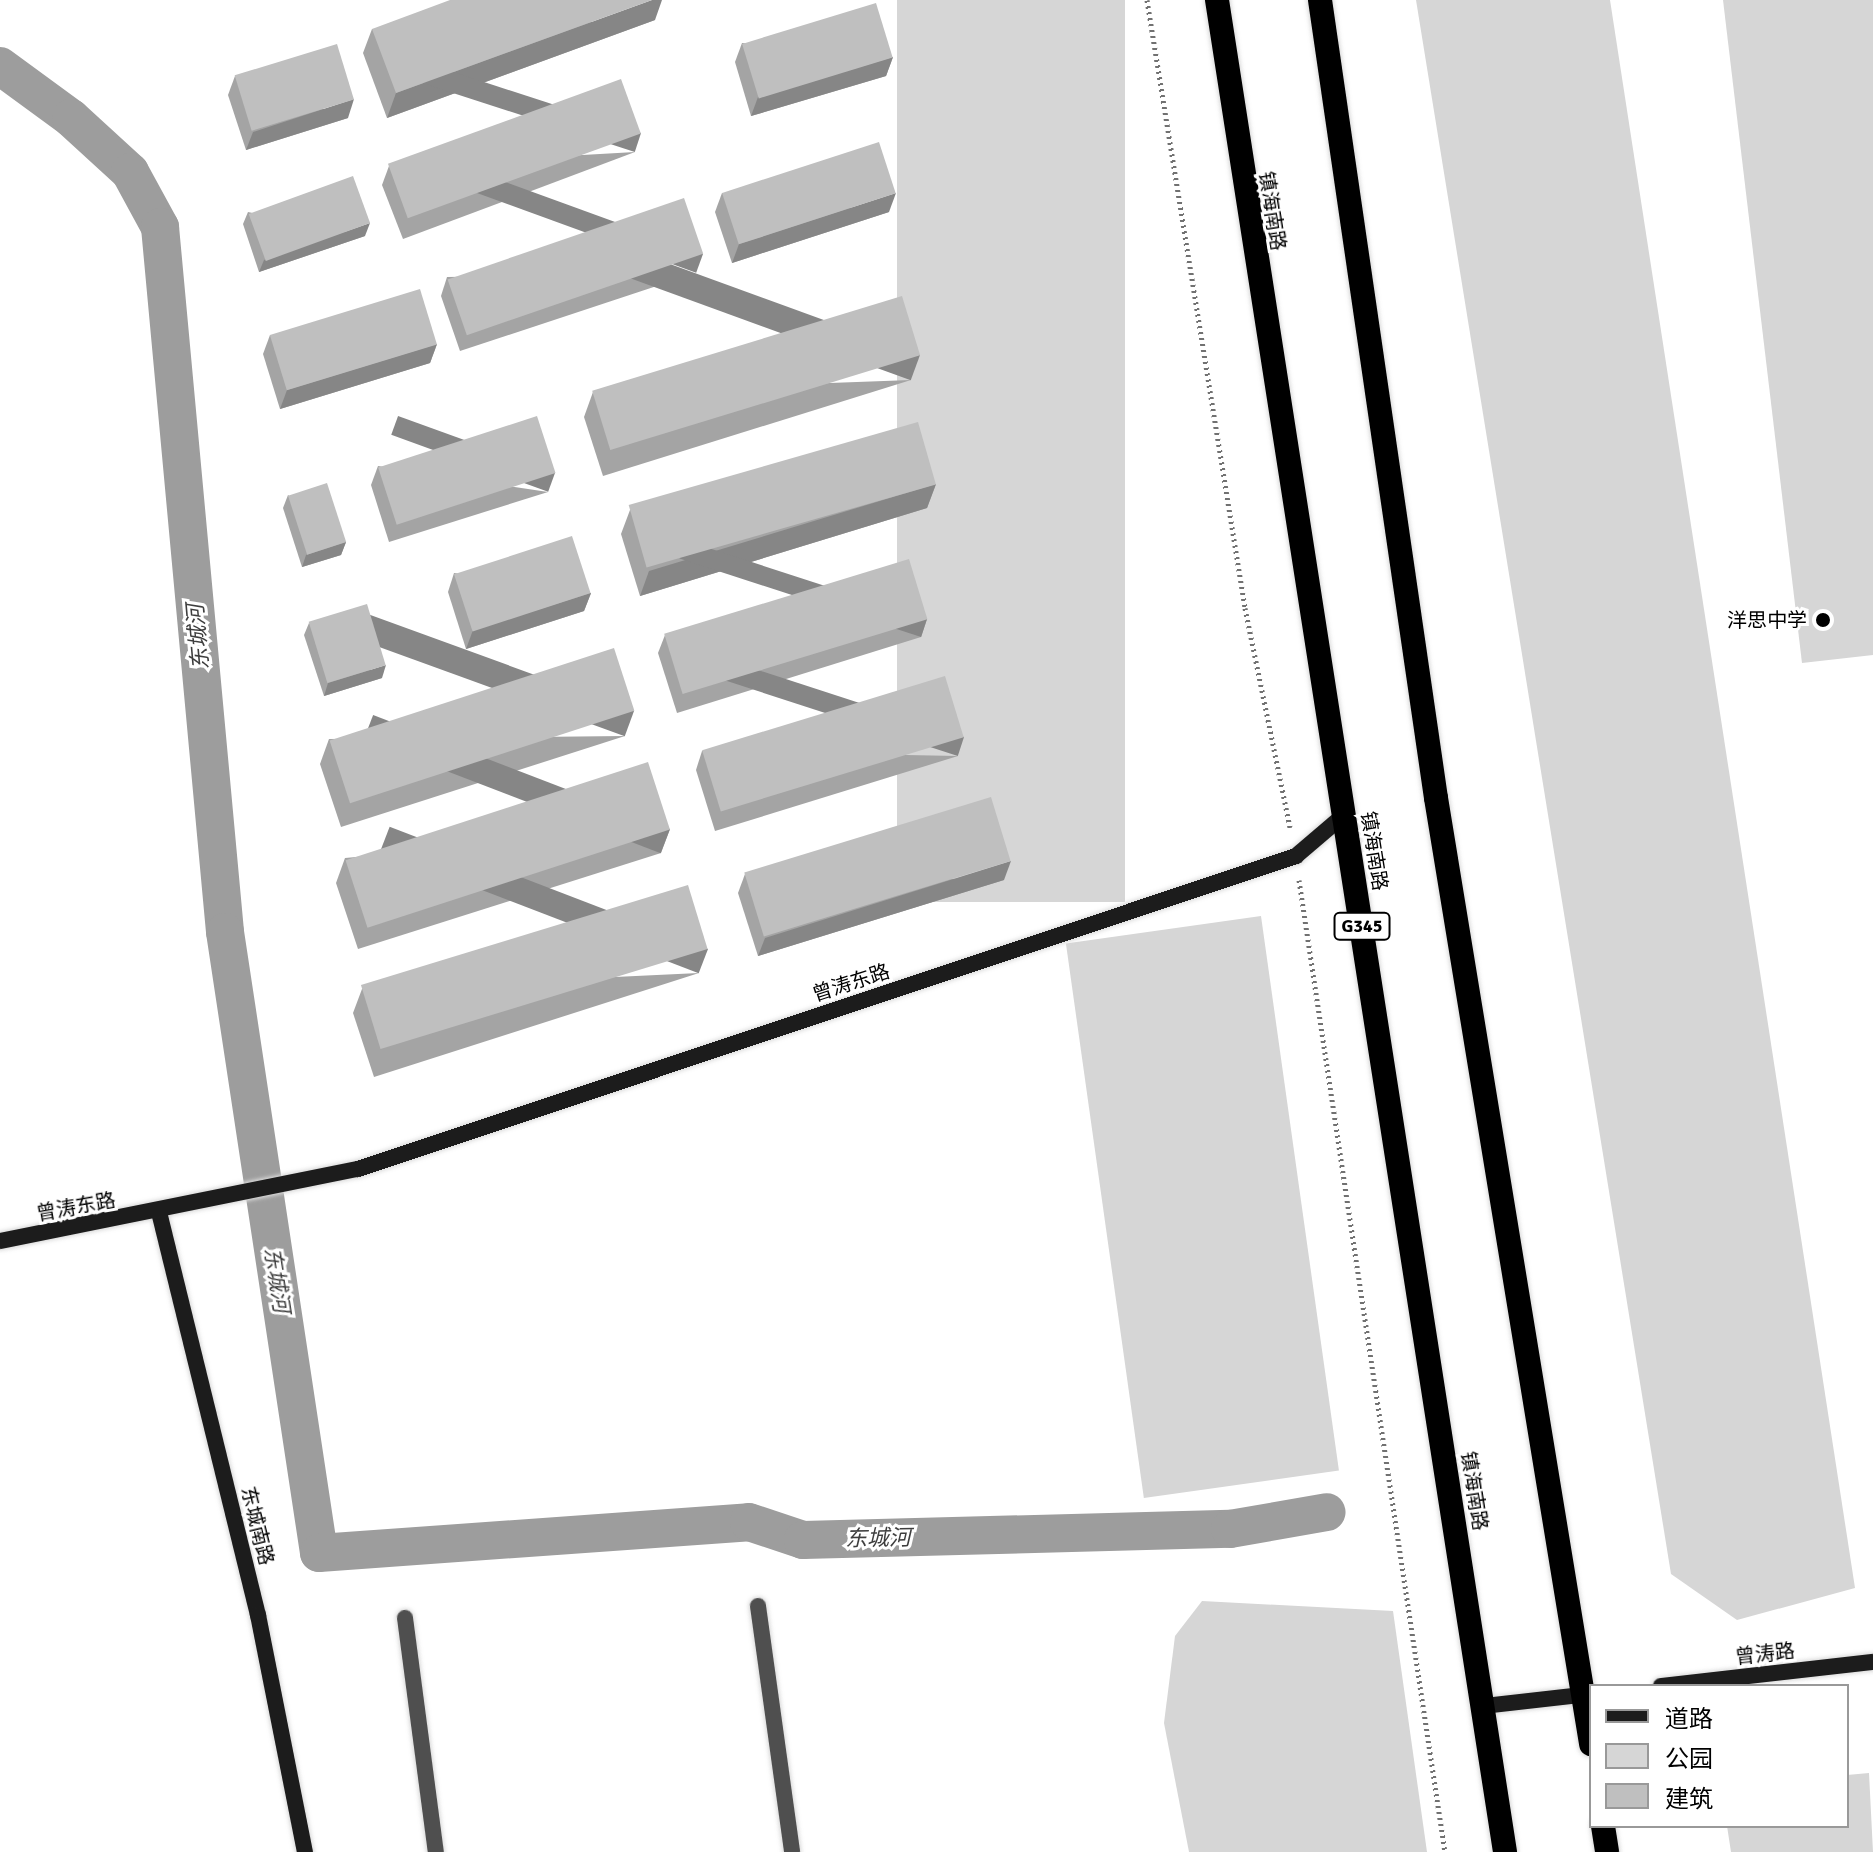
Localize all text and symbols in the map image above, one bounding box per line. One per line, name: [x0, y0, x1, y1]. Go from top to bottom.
street label: 镇海南路: [1254, 170, 1290, 252]
water label: 东城河: [182, 603, 214, 671]
place label: 洋思中学: [1727, 608, 1807, 632]
marker: 洋思中学: [1814, 611, 1832, 629]
street label: 镇海南路: [1356, 810, 1392, 892]
road number: G345: [1332, 912, 1392, 940]
street label: 曾涛东路: [809, 959, 893, 1007]
street label: 曾涛东路: [35, 1188, 117, 1226]
water label: 东城河: [259, 1245, 295, 1315]
street label: 镇海南路: [1456, 1450, 1492, 1532]
street label: 东城南路: [236, 1484, 278, 1568]
water label: 东城河: [845, 1524, 911, 1552]
street label: 曾涛路: [1734, 1639, 1796, 1669]
legend: [1589, 1684, 1849, 1828]
text: 道路: [1665, 1704, 1713, 1734]
text: 公园: [1665, 1744, 1713, 1774]
text: 建筑: [1665, 1784, 1713, 1814]

